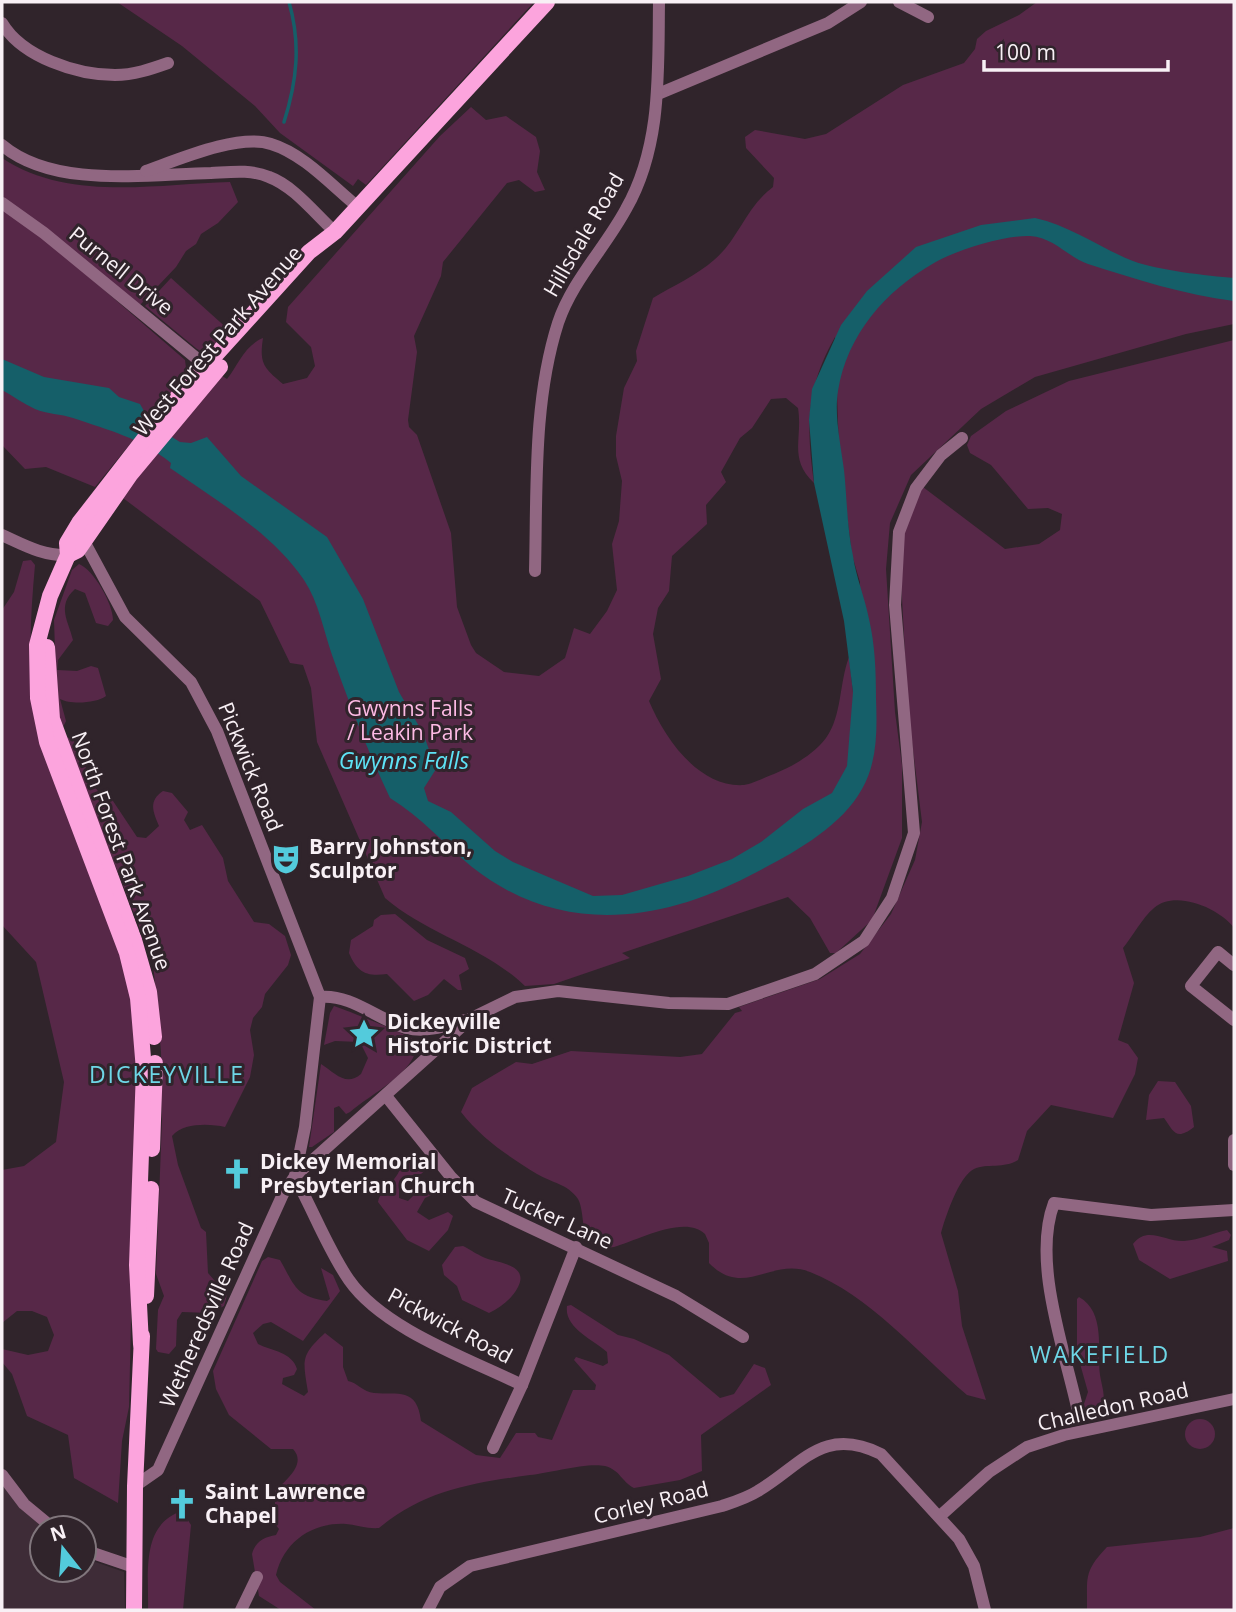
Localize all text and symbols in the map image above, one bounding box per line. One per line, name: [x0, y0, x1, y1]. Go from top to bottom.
scale bar: [984, 28, 1168, 72]
text: 100 m: [995, 38, 1056, 66]
street label: Hillsdale Road: [536, 167, 630, 302]
street label: Purnell Drive: [64, 220, 179, 321]
street label: West Forest Park Avenue: [127, 239, 308, 441]
park label: Gwynns Falls / Leakin Park: [347, 694, 473, 746]
street label: Pickwick Road: [212, 698, 290, 836]
street label: North Forest Park Avenue: [66, 727, 178, 974]
water label: Gwynns Falls: [339, 744, 469, 776]
place label: Barry Johnston, Sculptor: [309, 832, 472, 884]
theatre icon: Barry Johnston, Sculptor: [269, 842, 303, 876]
place label: Dickeyville Historic District: [387, 1007, 552, 1059]
place icon: Dickeyville Historic District: [347, 1017, 381, 1051]
district label: DICKEYVILLE: [89, 1058, 245, 1090]
place label: Dickey Memorial Presbyterian Church: [260, 1147, 475, 1199]
church icon: Dickey Memorial Presbyterian Church: [220, 1157, 254, 1191]
street label: Tucker Lane: [498, 1181, 617, 1255]
street label: Wetheredsville Road: [153, 1217, 260, 1412]
street label: Pickwick Road: [383, 1281, 518, 1370]
district label: WAKEFIELD: [1030, 1338, 1170, 1370]
street label: Challedon Road: [1035, 1375, 1191, 1437]
street label: Corley Road: [590, 1474, 711, 1530]
place label: Saint Lawrence Chapel: [205, 1477, 366, 1529]
church icon: Saint Lawrence Chapel: [165, 1487, 199, 1521]
north arrow: [28, 1514, 98, 1584]
text: N: [47, 1518, 69, 1547]

